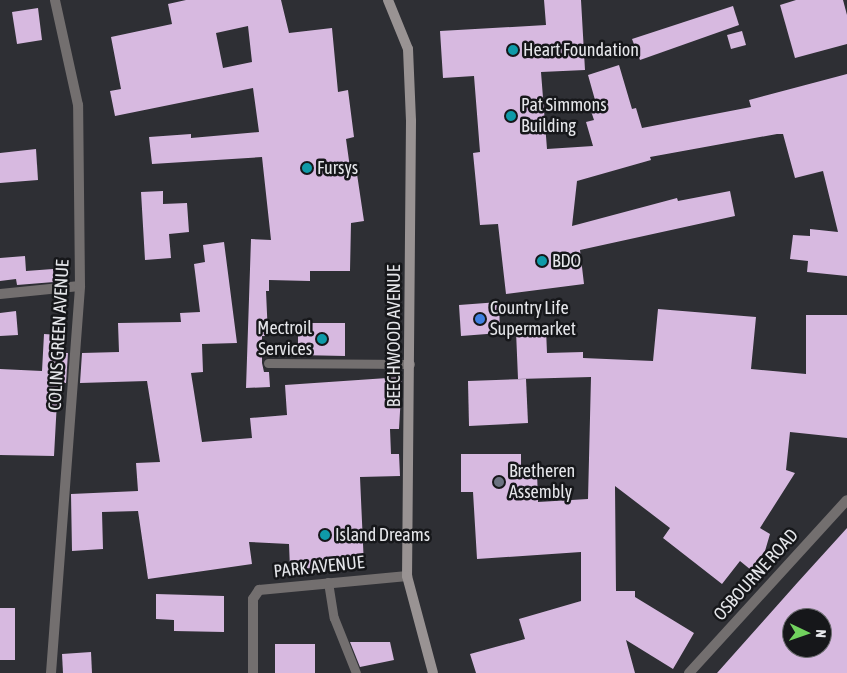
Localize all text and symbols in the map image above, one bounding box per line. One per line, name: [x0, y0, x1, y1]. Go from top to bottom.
place label: Heart Foundation: [523, 39, 639, 61]
marker: Heart Foundation: [507, 44, 519, 56]
place label: Pat Simmons Building: [521, 95, 607, 138]
marker: Pat Simmons Building: [505, 110, 517, 122]
place label: Fursys: [317, 157, 358, 179]
marker: Fursys: [301, 162, 313, 174]
place label: BDO: [552, 250, 581, 272]
marker: BDO: [536, 255, 548, 267]
street label: COLINS GREEN AVENUE: [44, 259, 74, 411]
street label: BEECHWOOD AVENUE: [383, 265, 405, 407]
place label: Country Life Supermarket: [490, 298, 576, 340]
marker: Country Life Supermarket: [474, 313, 486, 325]
place label: Mectroil Services: [257, 318, 312, 360]
marker: Mectroil Services: [316, 333, 328, 345]
place label: Bretheren Assembly: [509, 461, 575, 504]
marker: Bretheren Assembly: [493, 476, 505, 488]
place label: Island Dreams: [335, 524, 430, 546]
street label: OSBOURNE ROAD: [709, 525, 803, 625]
marker: Island Dreams: [319, 529, 331, 541]
street label: PARK AVENUE: [273, 551, 365, 583]
north arrow: [782, 608, 832, 658]
text: N: [813, 629, 829, 638]

